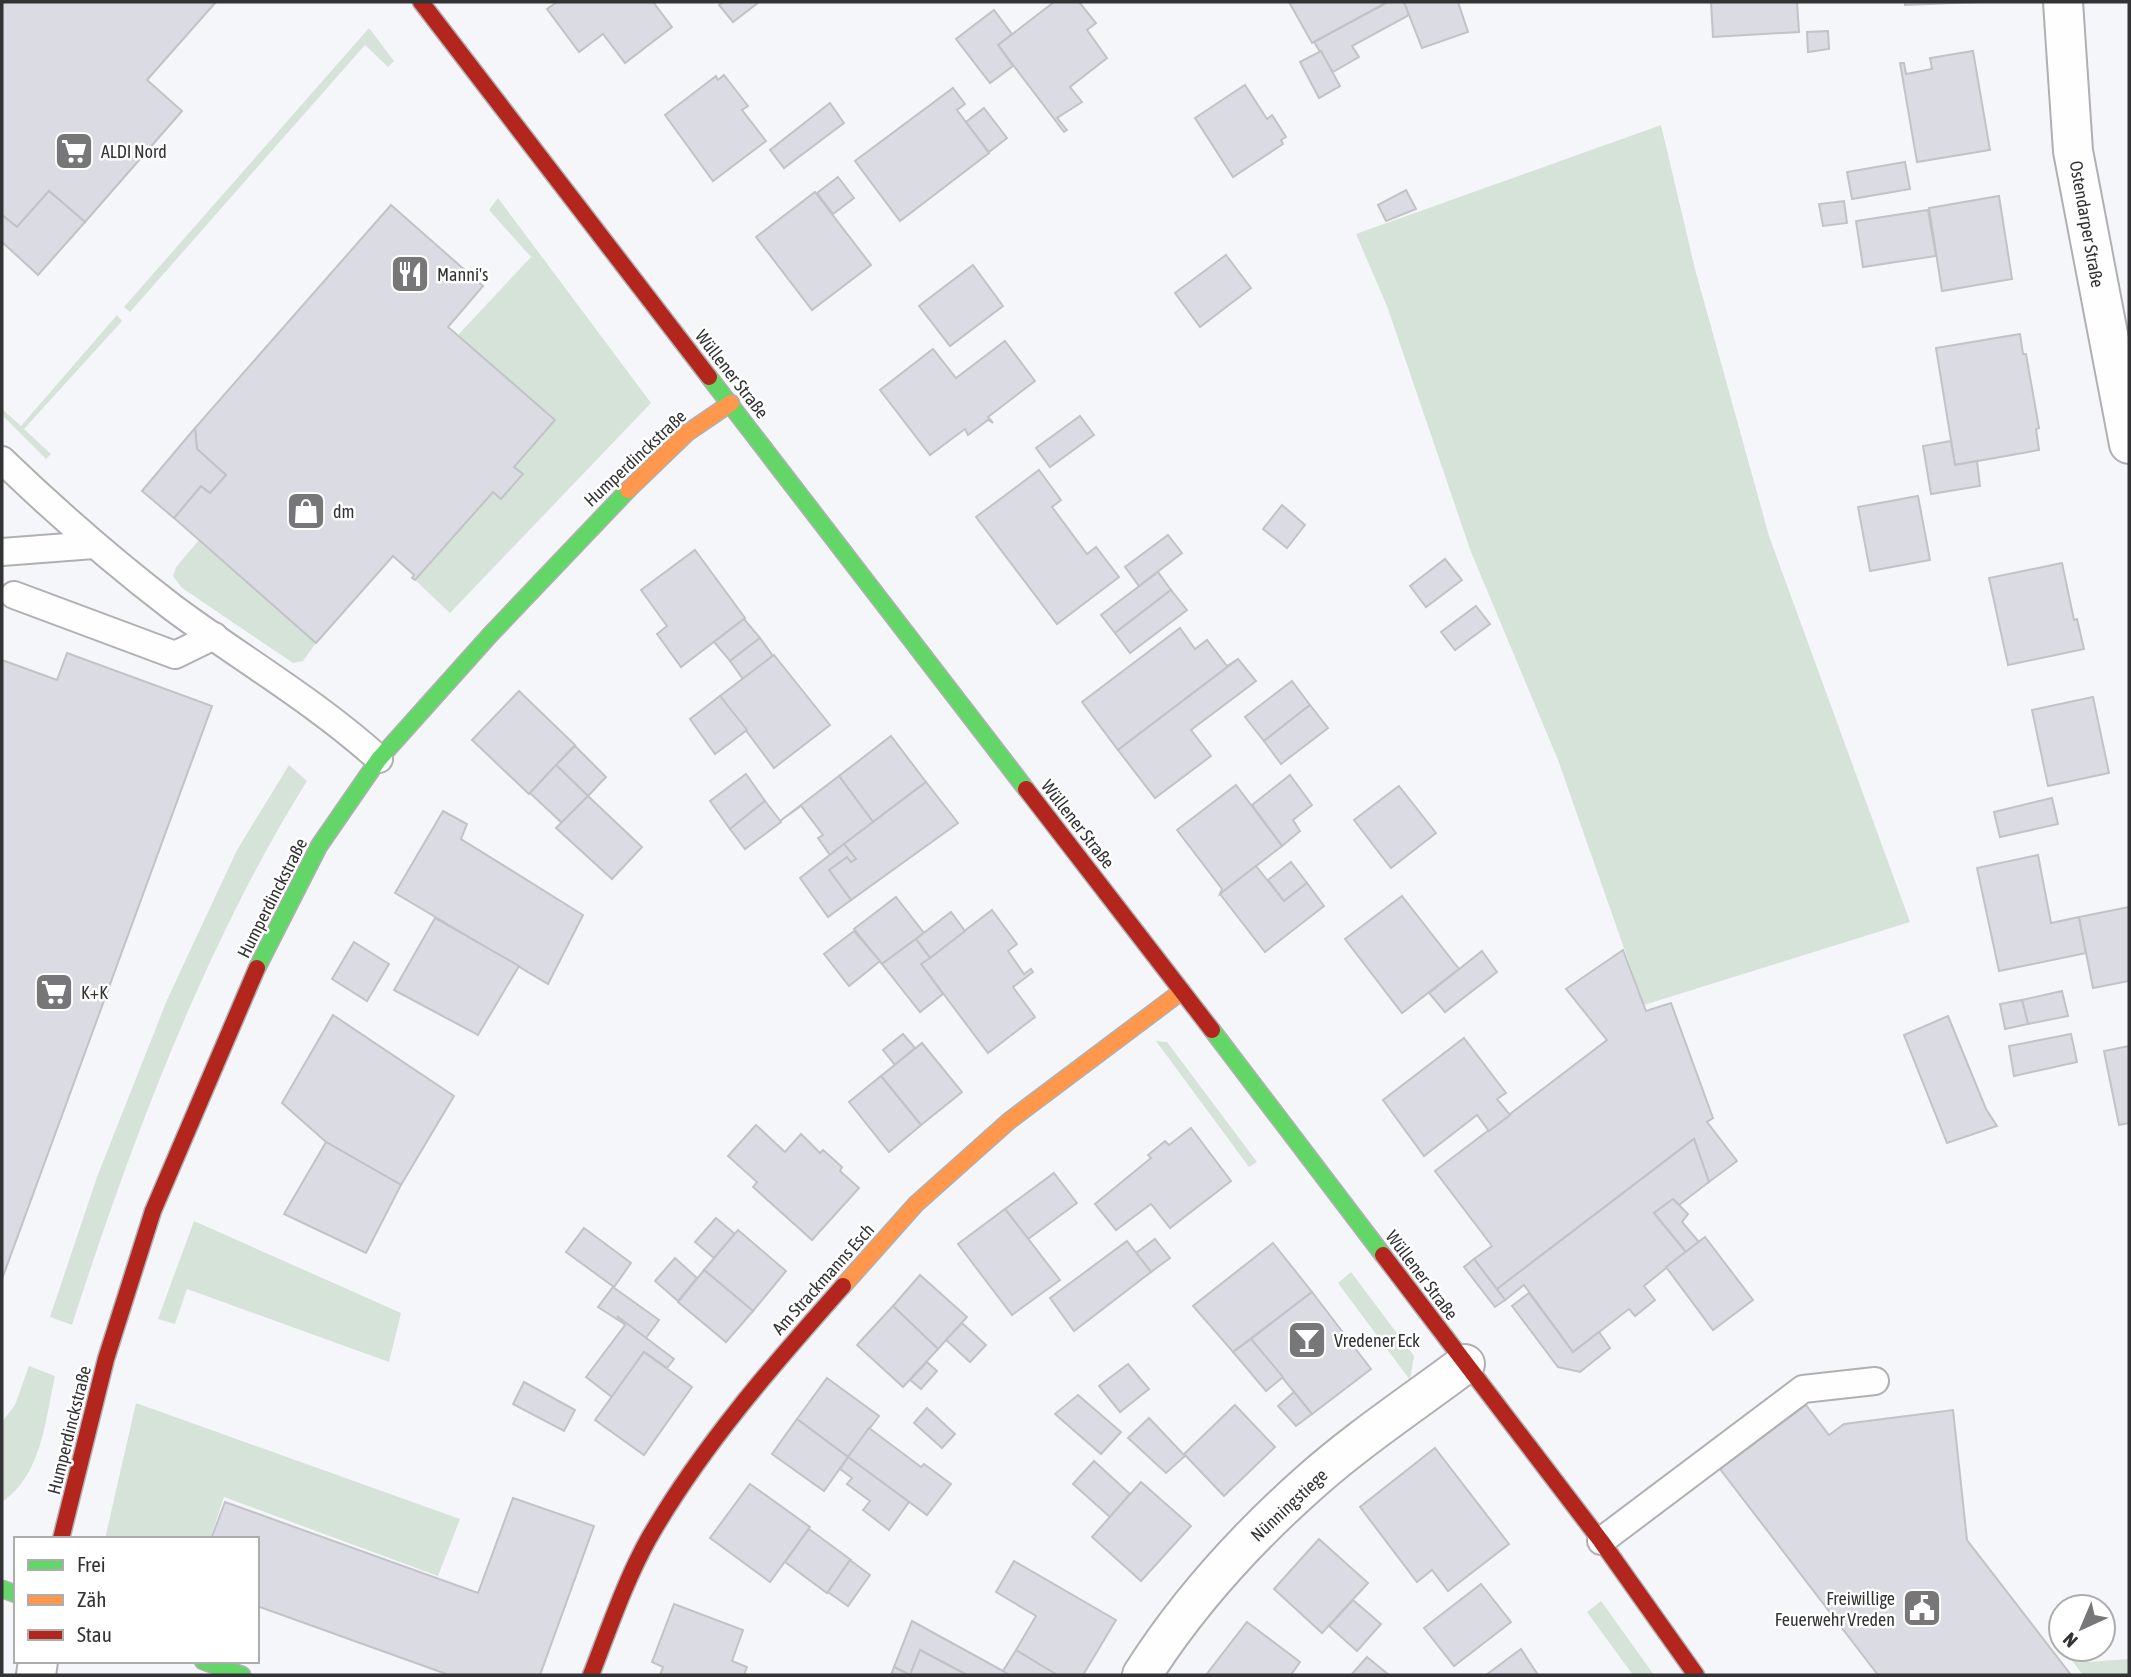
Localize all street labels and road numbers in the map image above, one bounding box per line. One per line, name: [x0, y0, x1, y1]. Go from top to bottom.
street label: Ostendarper Straße: [2066, 159, 2108, 289]
street label: Wüllener Straße: [691, 326, 773, 422]
street label: Humperdinckstraße: [580, 405, 690, 511]
street label: Wüllener Straße: [1037, 776, 1119, 872]
street label: Humperdinckstraße: [233, 835, 311, 961]
street label: Am Strackmanns Esch: [768, 1219, 878, 1339]
street label: Wüllener Straße: [1382, 1226, 1462, 1324]
street label: Humperdinckstraße: [43, 1364, 95, 1496]
street label: Nünningstiege: [1246, 1464, 1332, 1546]

